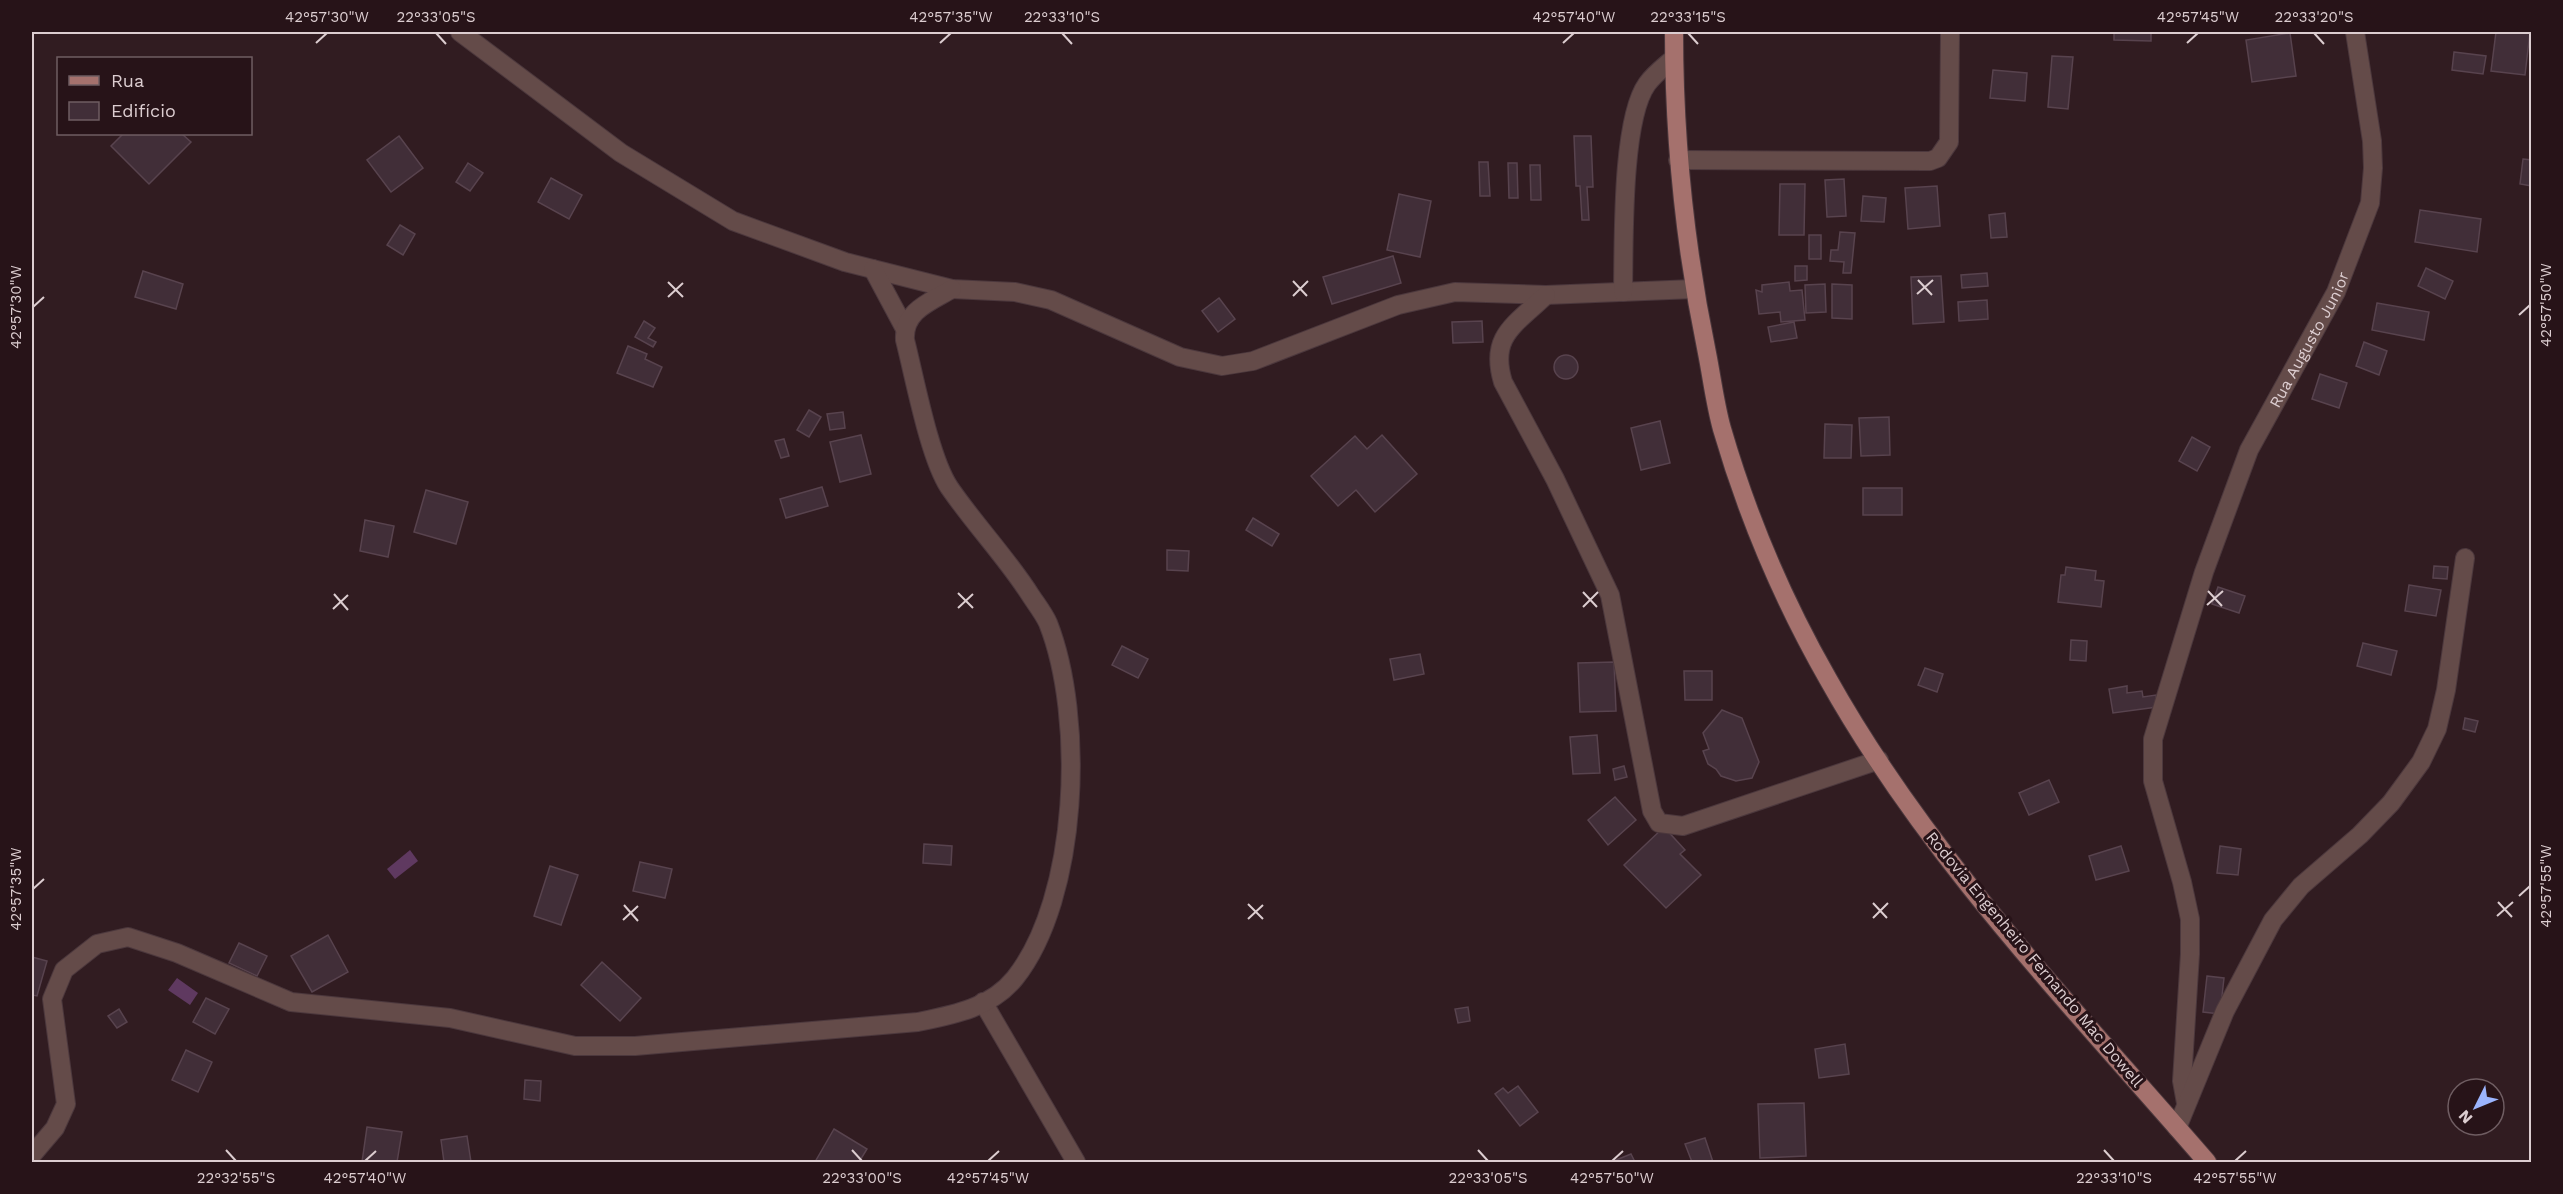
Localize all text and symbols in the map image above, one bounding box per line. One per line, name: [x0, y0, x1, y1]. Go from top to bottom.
text: 42°57'30"W: [285, 8, 369, 26]
text: 22°33'05"S: [396, 8, 476, 26]
text: 42°57'35"W: [909, 8, 993, 26]
text: 22°33'10"S: [1024, 8, 1100, 26]
text: 42°57'40"W: [1532, 8, 1616, 26]
text: 22°33'15"S: [1650, 8, 1726, 26]
text: 42°57'45"W: [2157, 8, 2239, 26]
text: 22°33'20"S: [2274, 8, 2354, 26]
legend: [57, 57, 252, 135]
text: Rua: [111, 70, 144, 91]
text: Edifício: [111, 100, 176, 121]
text: 42°57'50"W: [2537, 263, 2555, 347]
text: 42°57'30"W: [7, 265, 25, 349]
street label: Rua Augusto Junior: [2265, 269, 2353, 411]
street label: Rodovia Engenheiro Fernando Mac Dowell: [1922, 828, 2147, 1091]
text: 42°57'55"W: [2537, 844, 2555, 928]
text: 42°57'35"W: [7, 847, 25, 931]
north arrow: [2446, 1077, 2506, 1137]
text: N: [2454, 1106, 2476, 1128]
text: 22°32'55"S: [197, 1169, 275, 1187]
text: 42°57'40"W: [323, 1169, 407, 1187]
text: 22°33'00"S: [822, 1169, 902, 1187]
text: 42°57'45"W: [947, 1169, 1029, 1187]
text: 22°33'05"S: [1448, 1169, 1528, 1187]
text: 42°57'50"W: [1570, 1169, 1654, 1187]
text: 22°33'10"S: [2076, 1169, 2152, 1187]
text: 42°57'55"W: [2193, 1169, 2277, 1187]

